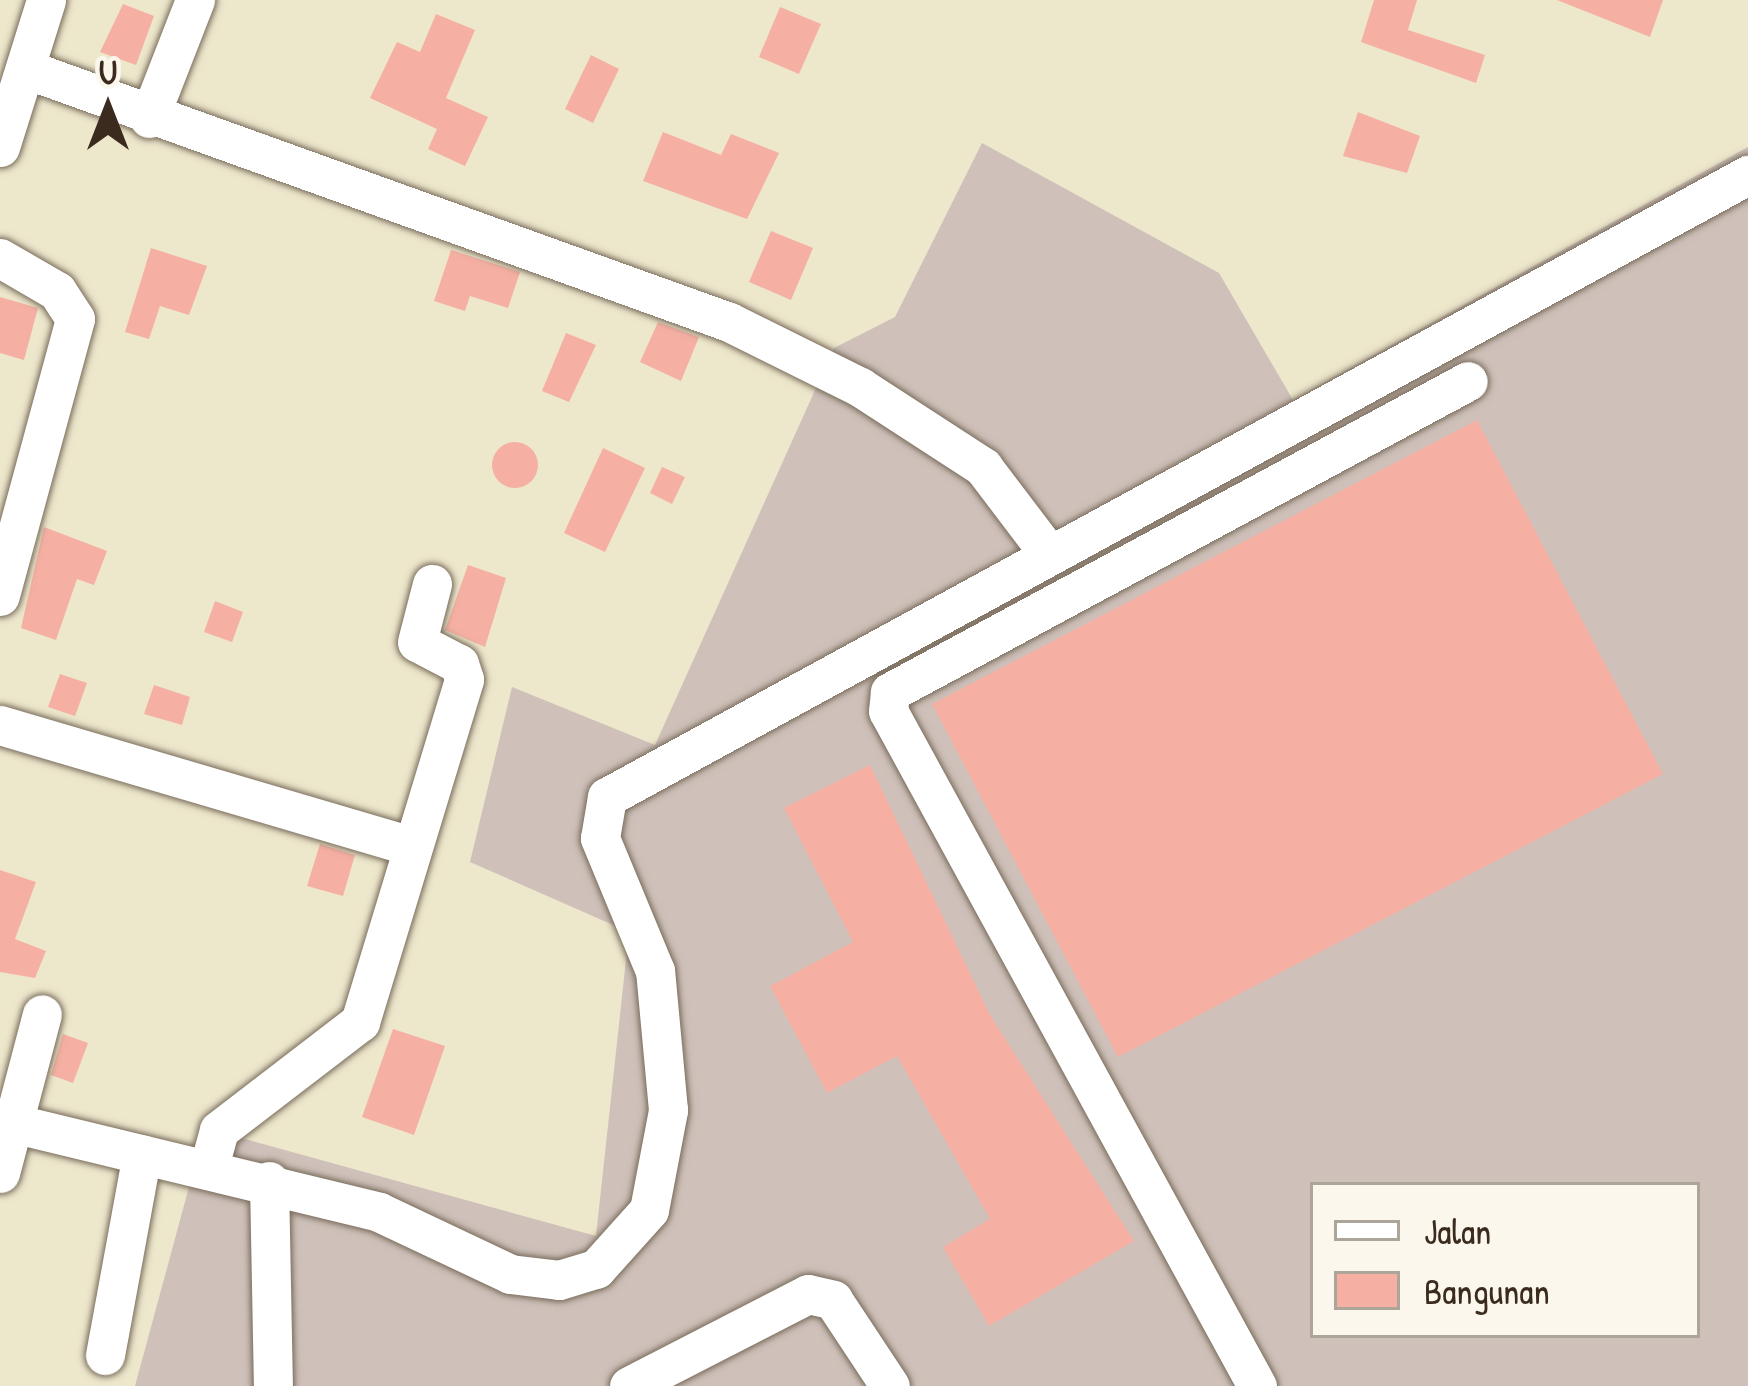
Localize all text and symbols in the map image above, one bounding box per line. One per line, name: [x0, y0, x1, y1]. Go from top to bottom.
north arrow: [48, 48, 168, 168]
text: U: [99, 50, 117, 94]
legend: [1310, 1182, 1700, 1338]
text: Jalan: [1424, 1206, 1491, 1255]
text: Bangunan: [1424, 1266, 1550, 1315]

